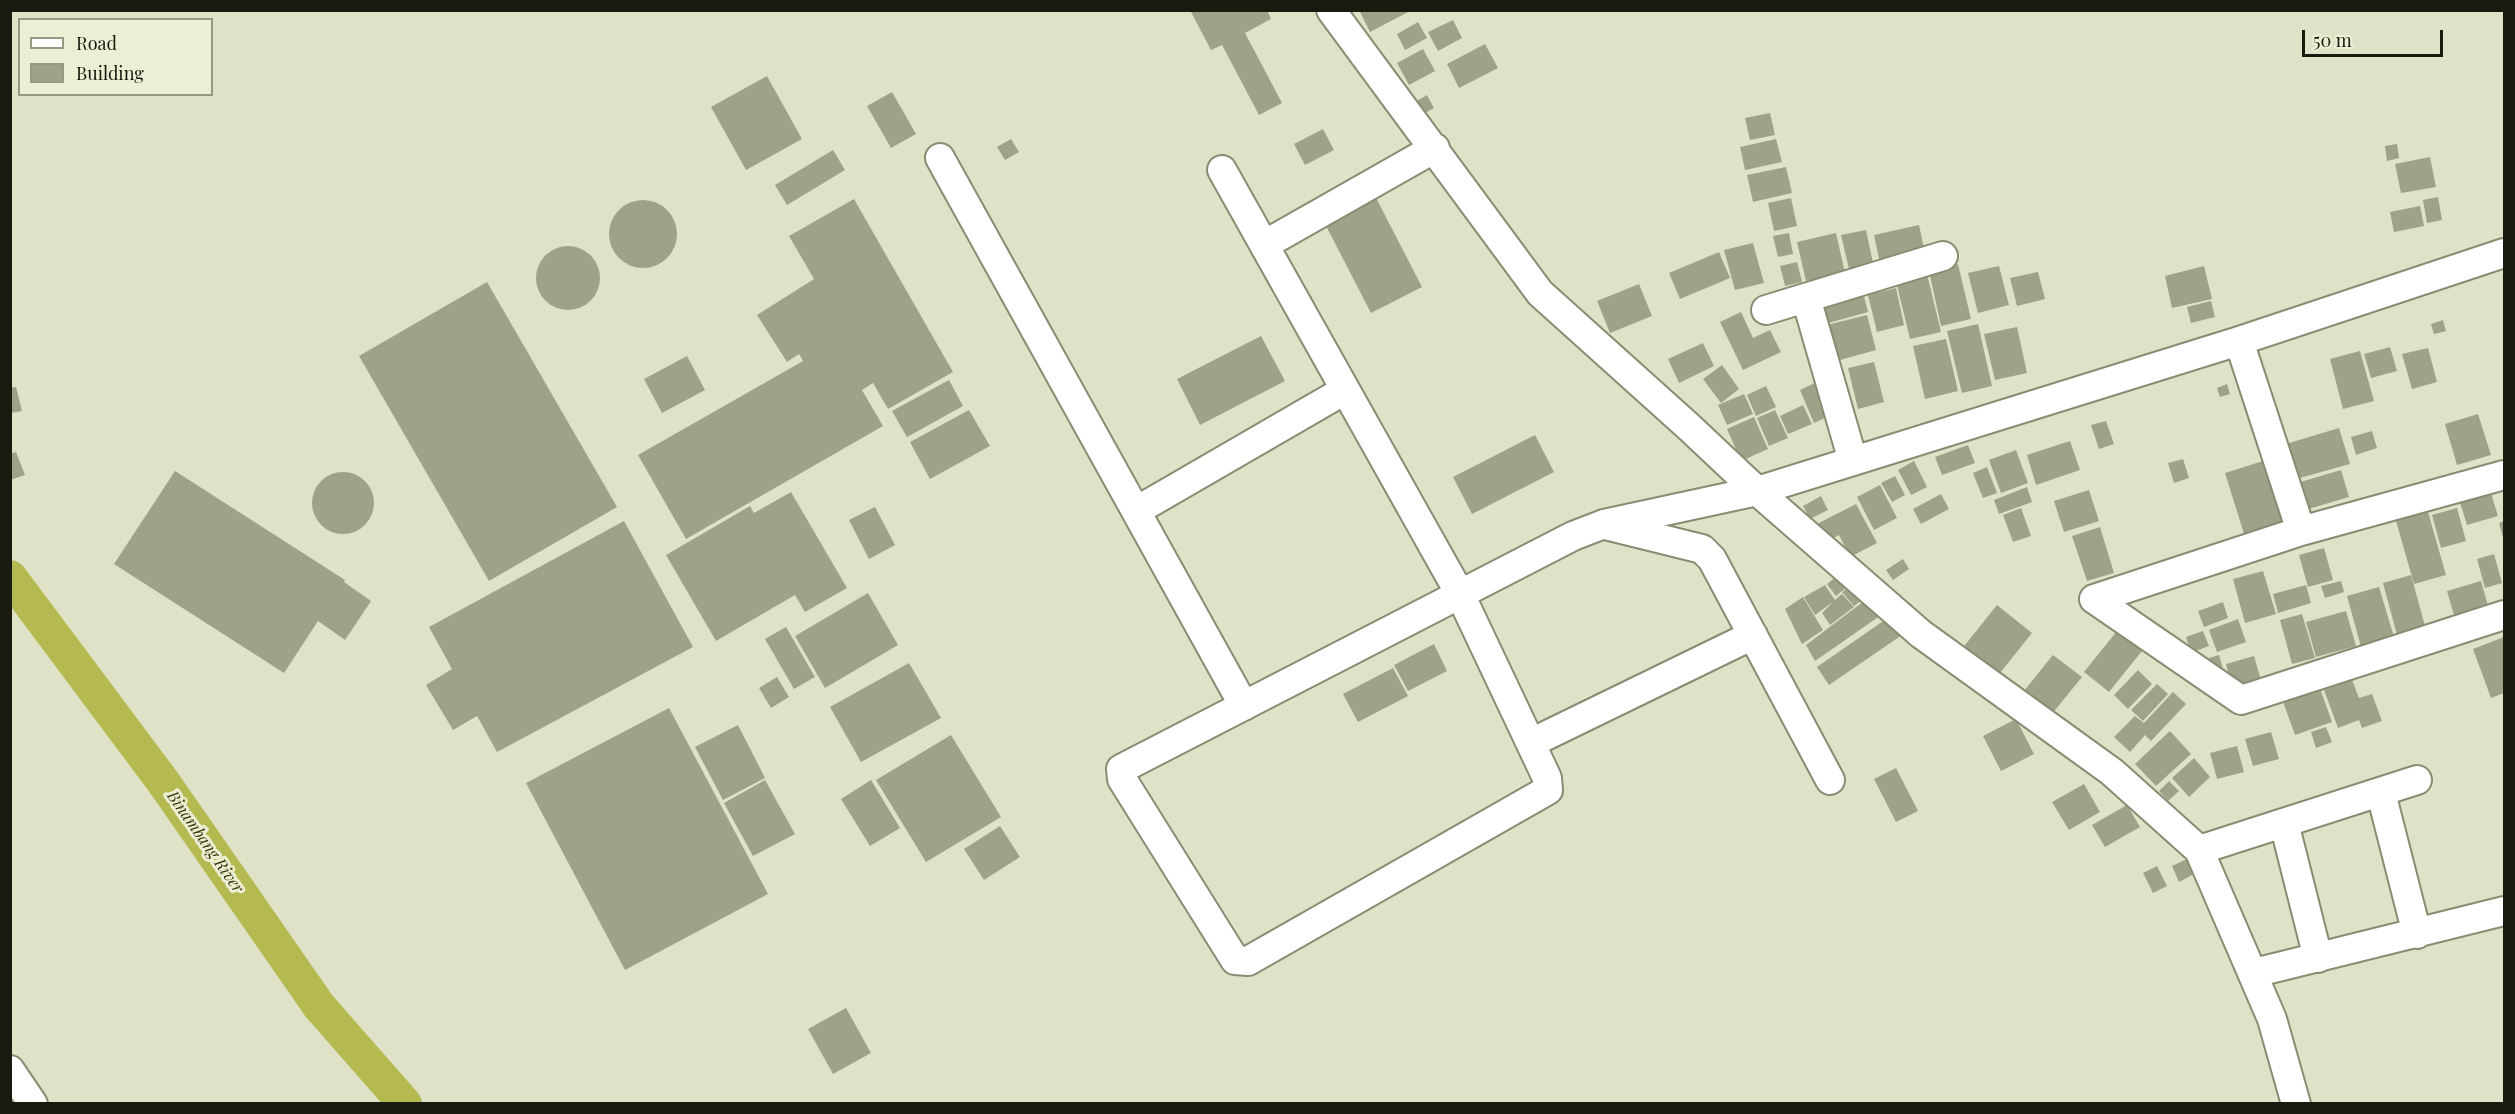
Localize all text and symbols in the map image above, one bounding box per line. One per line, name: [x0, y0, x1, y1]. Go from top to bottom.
legend: [18, 18, 213, 96]
scale bar: [2305, 18, 2446, 56]
text: 50 m: [2313, 28, 2352, 52]
text: Road: [76, 31, 117, 55]
text: Building: [76, 61, 144, 85]
water label: Binambang River: [163, 787, 247, 897]

